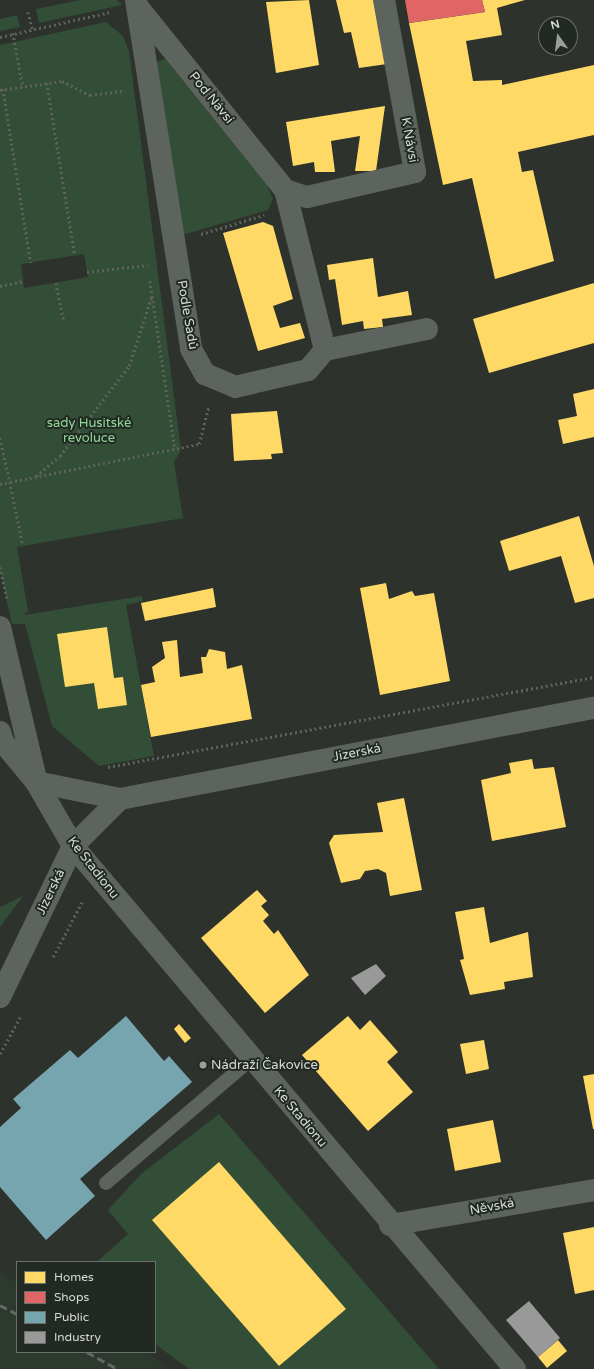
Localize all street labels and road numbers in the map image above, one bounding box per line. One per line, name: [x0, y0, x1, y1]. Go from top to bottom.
street label: Pod Návsí: [185, 69, 237, 127]
street label: K Návsi: [397, 116, 421, 164]
street label: Podle Sadů: [173, 279, 201, 351]
street label: Jizerská: [332, 741, 382, 765]
street label: Ke Stadionu: [64, 834, 122, 902]
street label: Jizerská: [33, 867, 69, 917]
street label: Ke Stadionu: [270, 1083, 330, 1151]
street label: Něvská: [469, 1195, 515, 1219]

